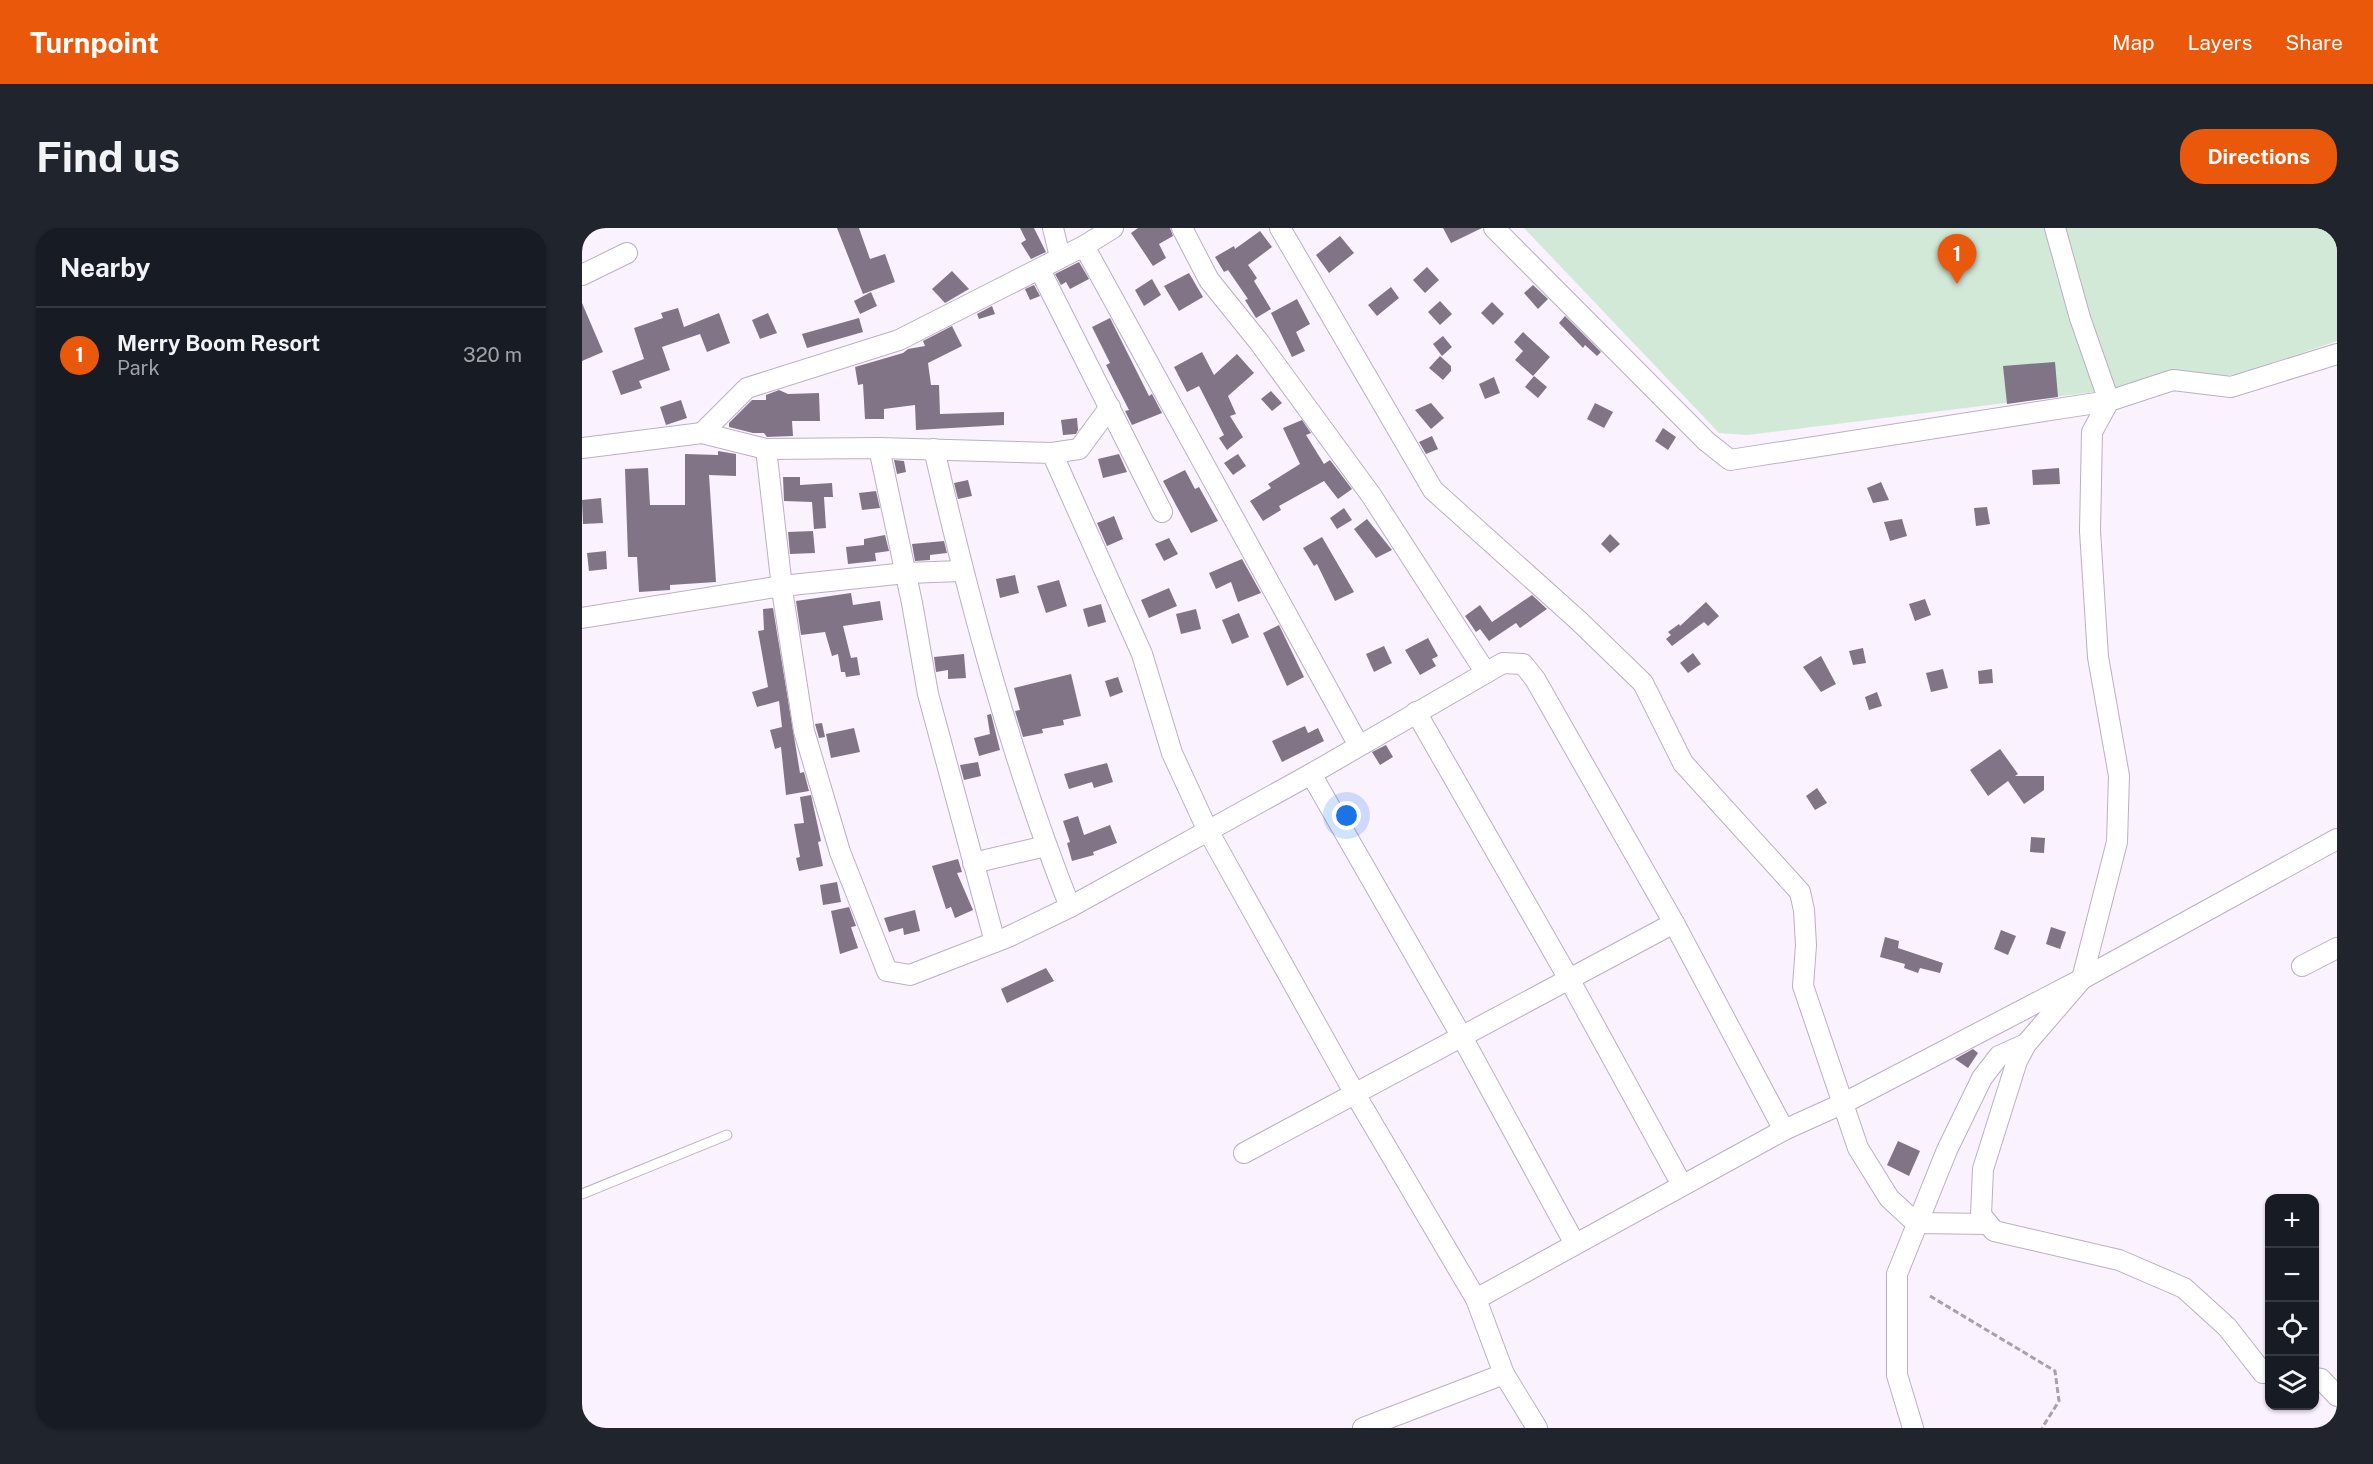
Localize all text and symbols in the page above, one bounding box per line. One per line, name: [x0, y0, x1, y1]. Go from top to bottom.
text: Turnpoint: [30, 26, 159, 59]
text: Map: [2112, 30, 2155, 55]
text: Layers: [2188, 30, 2252, 55]
text: Share: [2285, 30, 2343, 55]
button: Directions: [2180, 129, 2337, 184]
text: Find us: [36, 132, 180, 181]
pin: 1: [1938, 235, 1976, 284]
text: Nearby: [60, 252, 150, 283]
text: Merry Boom Resort: [117, 330, 320, 356]
text: 1: [75, 343, 84, 367]
text: 320 m: [463, 343, 522, 367]
text: Park: [117, 356, 160, 380]
your location: [1332, 801, 1361, 830]
map controls: [2265, 1194, 2319, 1410]
button: +: [2265, 1194, 2319, 1248]
button: −: [2265, 1248, 2319, 1302]
button: locate: [2265, 1302, 2319, 1356]
button: layers: [2265, 1356, 2319, 1410]

